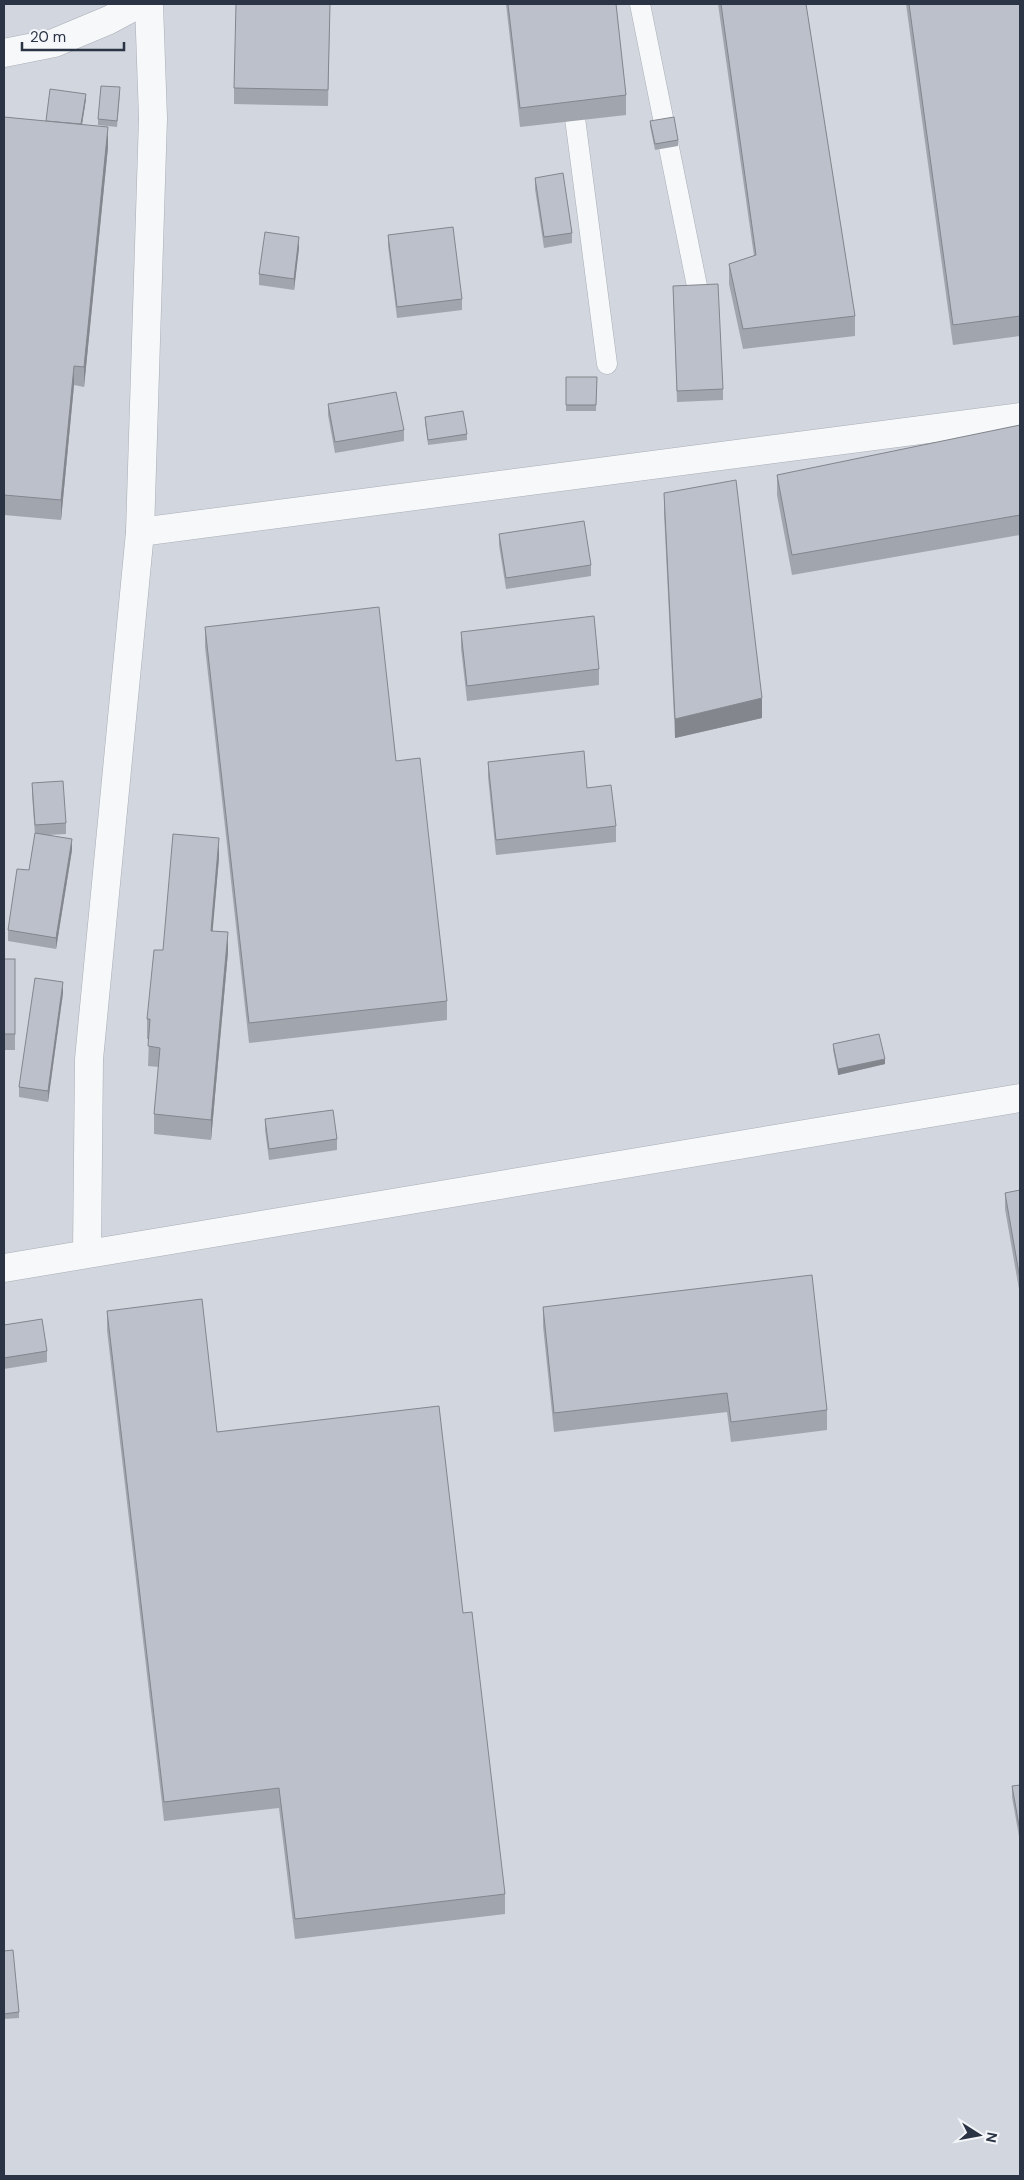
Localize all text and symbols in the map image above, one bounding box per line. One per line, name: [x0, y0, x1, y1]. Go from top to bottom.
scale bar: [22, 20, 125, 52]
text: 20 m: [30, 27, 66, 47]
north arrow: [954, 2110, 1004, 2160]
text: N: [982, 2131, 1002, 2144]

